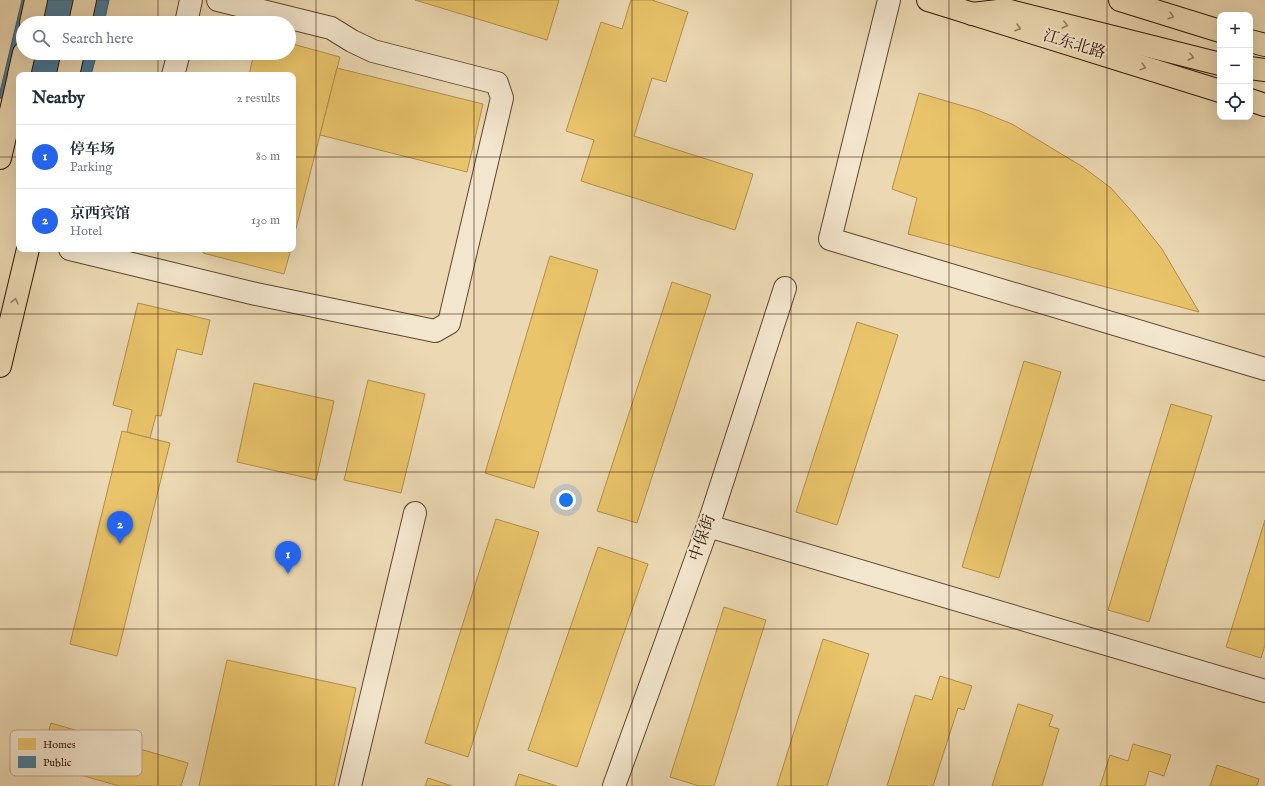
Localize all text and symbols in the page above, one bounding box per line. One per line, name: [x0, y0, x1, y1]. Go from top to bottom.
one-way arrow: [1167, 11, 1174, 20]
map controls: [1217, 12, 1253, 120]
button: +: [1217, 12, 1253, 48]
search box: [16, 16, 296, 60]
one-way arrow: [1061, 20, 1068, 29]
one-way arrow: [1015, 23, 1022, 32]
street label: 江东北路: [1040, 26, 1108, 64]
icon: search: [30, 27, 52, 49]
text: Search here: [62, 29, 133, 48]
button: −: [1217, 48, 1253, 84]
one-way arrow: [1187, 52, 1194, 61]
one-way arrow: [1139, 62, 1146, 71]
button: locate: [1217, 84, 1253, 120]
text: Nearby: [32, 88, 85, 109]
text: 2 results: [236, 90, 280, 107]
text: 停车场: [70, 140, 115, 159]
text: 1: [43, 148, 47, 165]
text: 80 m: [256, 148, 280, 165]
text: Parking: [70, 159, 112, 176]
text: 京西宾馆: [70, 204, 130, 223]
text: 2: [42, 212, 48, 229]
text: 130 m: [251, 212, 280, 229]
text: Hotel: [70, 223, 102, 240]
one-way arrow: [11, 297, 19, 304]
your location: [556, 490, 576, 510]
pin: 2: [107, 511, 133, 544]
street label: 中保街: [686, 512, 720, 564]
pin: 1: [275, 541, 301, 574]
legend: [10, 730, 142, 776]
text: Homes: [43, 738, 76, 752]
text: Public: [43, 756, 72, 770]

